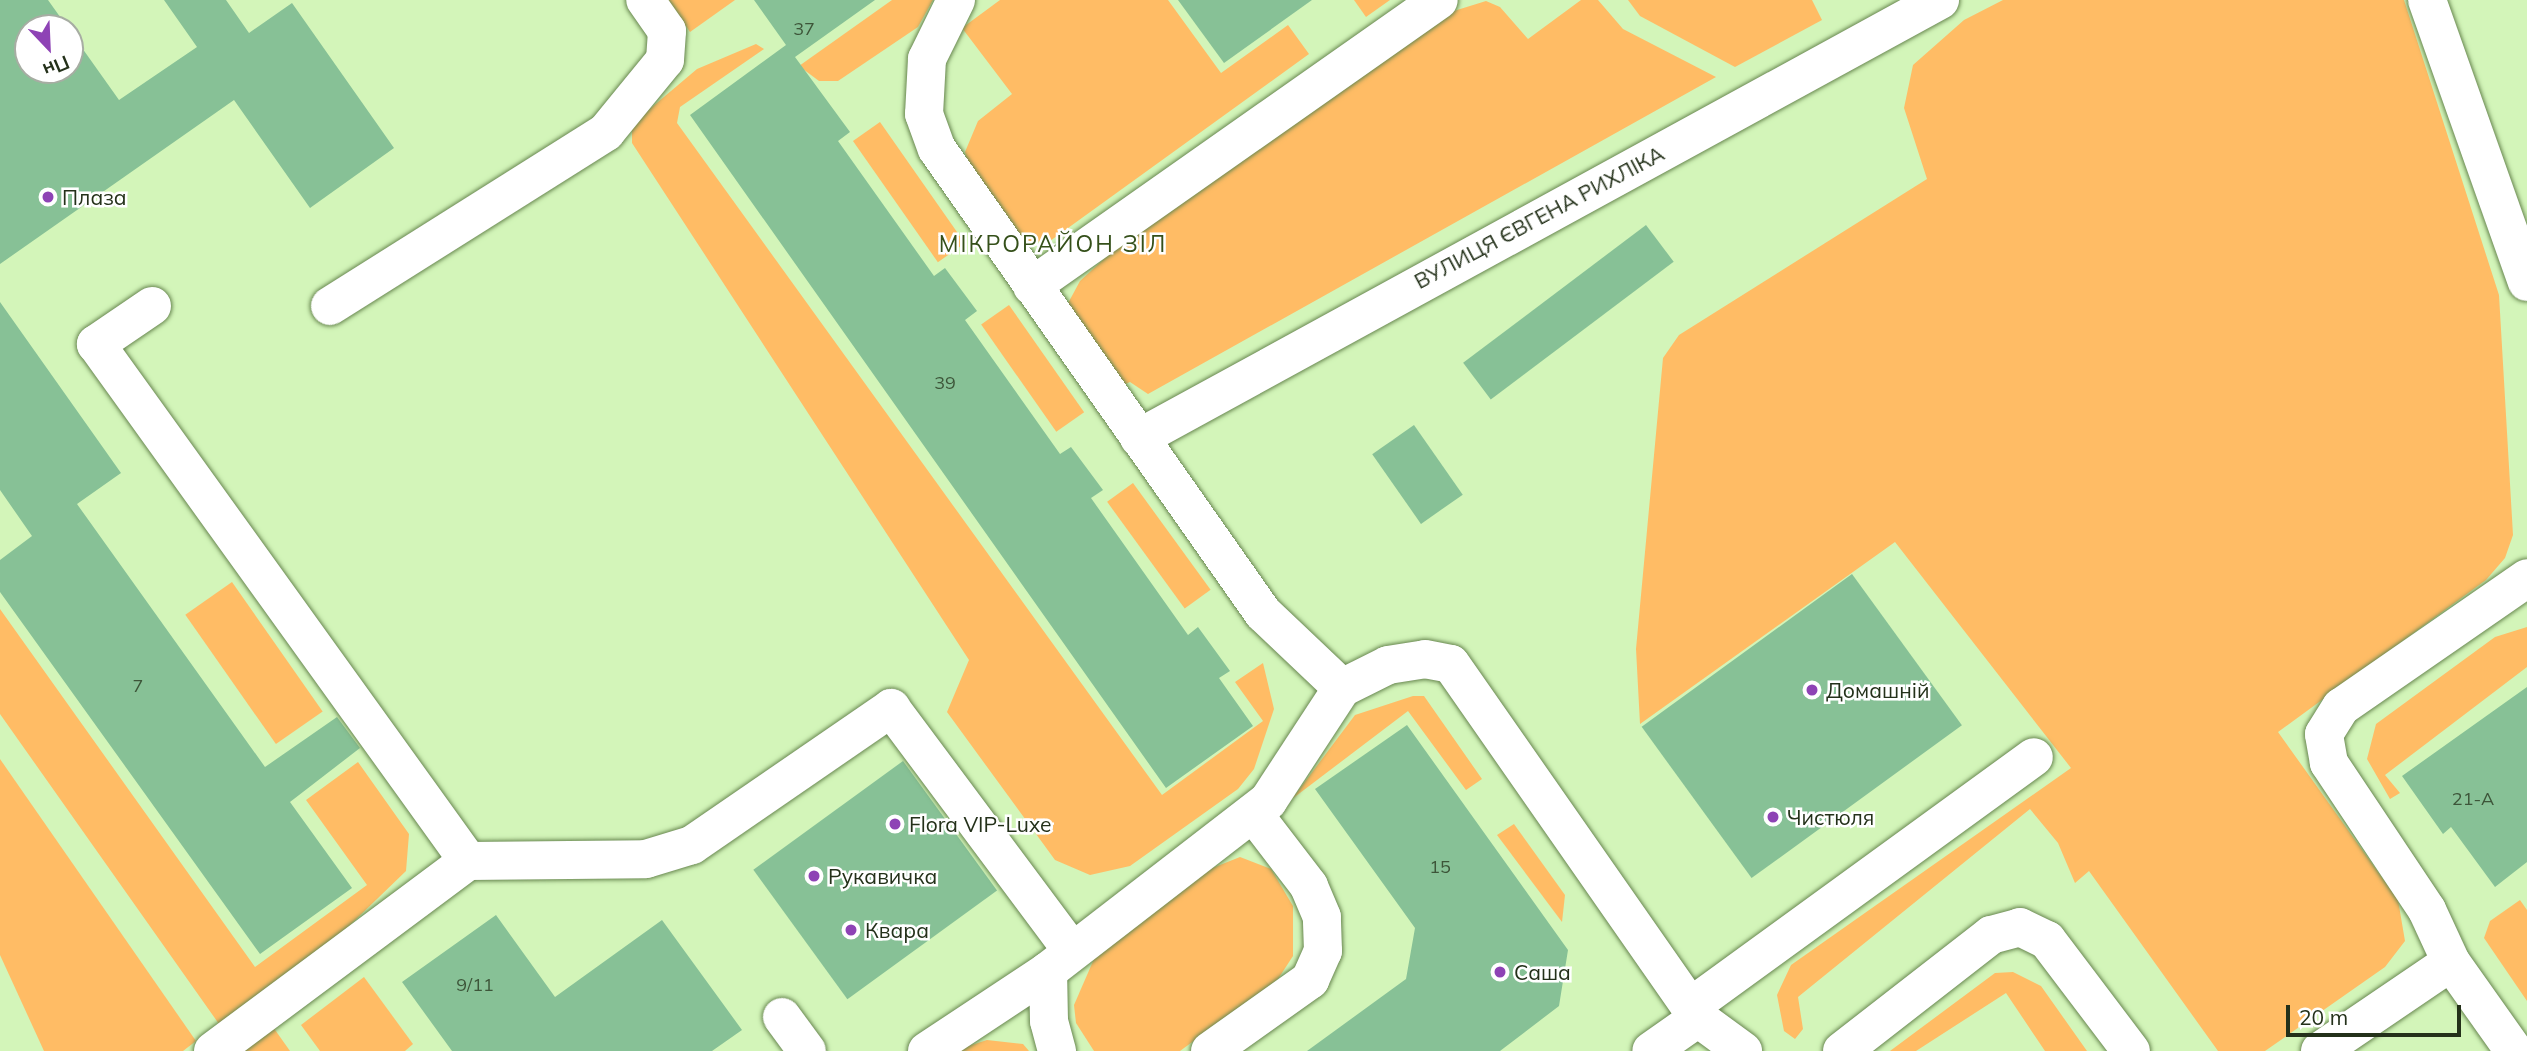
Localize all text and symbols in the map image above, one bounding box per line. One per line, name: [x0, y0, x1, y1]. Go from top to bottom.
north arrow: [14, 14, 84, 84]
house number: 37: [793, 18, 815, 40]
text: Пн: [40, 50, 73, 83]
street label: ВУЛИЦЯ ЄВГЕНА РИХЛІКА: [1410, 140, 1668, 294]
place label: Плаза: [62, 184, 127, 210]
marker: Плаза: [40, 189, 56, 205]
district label: МІКРОРАЙОН ЗІЛ: [940, 230, 1166, 258]
house number: 39: [934, 372, 956, 394]
house number: 7: [133, 675, 143, 697]
place label: Домашній: [1826, 677, 1929, 703]
marker: Домашній: [1804, 682, 1820, 698]
house number: 21-А: [2452, 788, 2494, 810]
place label: Чистюля: [1787, 804, 1874, 830]
marker: Чистюля: [1765, 809, 1781, 825]
place label: Flora VIP-Luxe: [909, 811, 1051, 837]
marker: Flora VIP-Luxe: [887, 816, 903, 832]
house number: 15: [1429, 856, 1451, 878]
place label: Рукавичка: [828, 863, 937, 889]
marker: Рукавичка: [806, 868, 822, 884]
place label: Квара: [865, 917, 929, 943]
marker: Квара: [843, 922, 859, 938]
place label: Саша: [1514, 959, 1571, 985]
marker: Саша: [1492, 964, 1508, 980]
house number: 9/11: [456, 974, 494, 996]
scale bar: [2289, 992, 2464, 1036]
text: 20 m: [2299, 1004, 2348, 1030]

